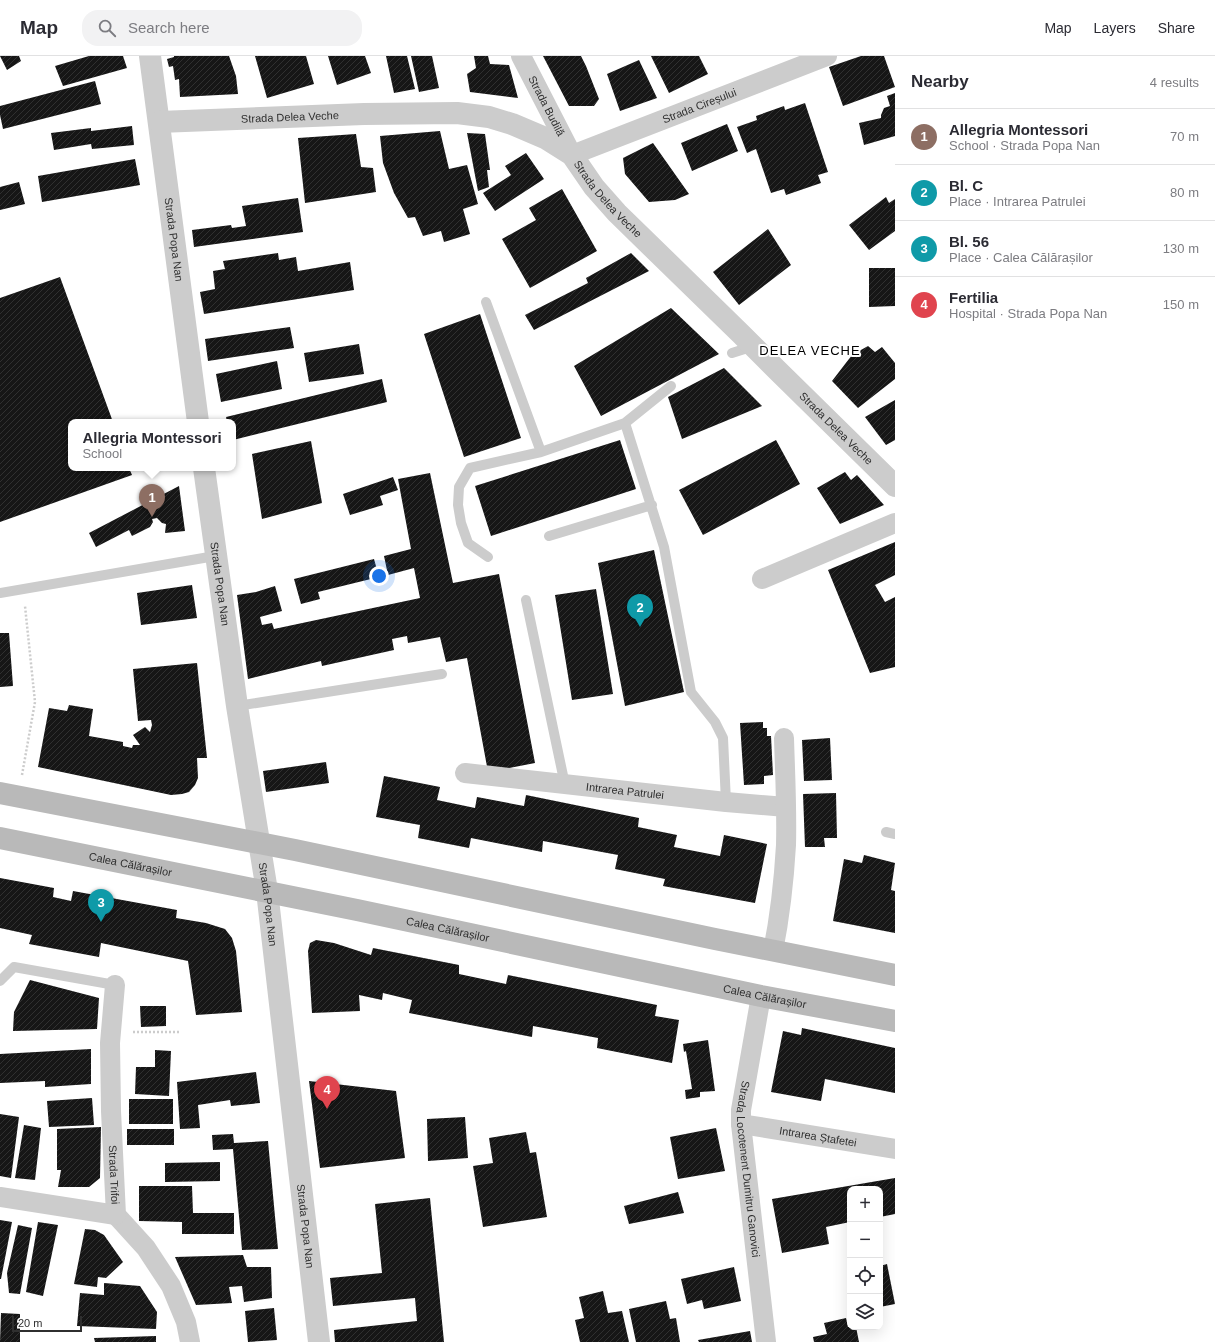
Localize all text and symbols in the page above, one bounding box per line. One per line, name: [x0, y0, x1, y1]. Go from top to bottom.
search box: [82, 10, 362, 46]
text: Map: [20, 17, 58, 38]
icon: search: [96, 17, 118, 39]
text: Search here: [128, 19, 210, 36]
text: Map: [1044, 20, 1072, 36]
text: Layers: [1094, 20, 1136, 36]
text: Share: [1158, 20, 1195, 36]
text: Nearby: [911, 72, 969, 91]
street label: Strada Budilă: [526, 74, 568, 139]
text: 4 results: [1150, 75, 1199, 90]
street label: Strada Cireșului: [661, 86, 738, 125]
street label: Strada Delea Veche: [241, 109, 339, 125]
text: Allegria Montessori: [949, 121, 1088, 138]
text: 1: [920, 129, 928, 144]
text: 70 m: [1170, 129, 1199, 144]
text: School · Strada Popa Nan: [949, 138, 1100, 153]
street label: Strada Delea Veche: [571, 158, 644, 240]
text: Bl. C: [949, 177, 983, 194]
text: 2: [920, 185, 928, 200]
text: 80 m: [1170, 185, 1199, 200]
text: Place · Intrarea Patrulei: [949, 194, 1086, 209]
street label: Strada Popa Nan: [163, 197, 185, 282]
text: Bl. 56: [949, 233, 989, 250]
text: 3: [920, 241, 928, 256]
text: 130 m: [1163, 241, 1199, 256]
text: Place · Calea Călărașilor: [949, 250, 1093, 265]
text: Fertilia: [949, 289, 998, 306]
text: 4: [920, 297, 928, 312]
text: 150 m: [1163, 297, 1199, 312]
text: Hospital · Strada Popa Nan: [949, 306, 1107, 321]
district label: DELEA VECHE: [759, 343, 861, 358]
street label: Strada Delea Veche: [797, 390, 875, 467]
popup: [68, 419, 236, 471]
text: Allegria Montessori: [82, 429, 222, 446]
text: School: [82, 446, 122, 461]
pin: 1: [139, 484, 165, 517]
street label: Strada Popa Nan: [208, 541, 232, 627]
your location: [369, 566, 389, 586]
pin: 2: [627, 594, 653, 627]
street label: Intrarea Patrulei: [585, 780, 665, 801]
street label: Calea Călărașilor: [88, 850, 173, 879]
street label: Strada Popa Nan: [256, 861, 279, 947]
pin: 3: [88, 889, 114, 922]
street label: Calea Călărașilor: [405, 915, 491, 944]
street label: Calea Călărașilor: [722, 982, 808, 1010]
pin: 4: [314, 1076, 340, 1109]
street label: Strada Locotenent Dumitru Ganovici: [734, 1080, 762, 1258]
street label: Intrarea Ștafetei: [778, 1124, 858, 1149]
street label: Strada Trifoi: [107, 1145, 121, 1205]
street label: Strada Popa Nan: [295, 1183, 316, 1269]
map controls: [847, 1186, 883, 1330]
button: +: [847, 1186, 883, 1222]
button: −: [847, 1222, 883, 1258]
button: locate: [847, 1258, 883, 1294]
button: layers: [847, 1294, 883, 1330]
scale bar: [12, 1314, 82, 1333]
text: 20 m: [18, 1317, 42, 1329]

